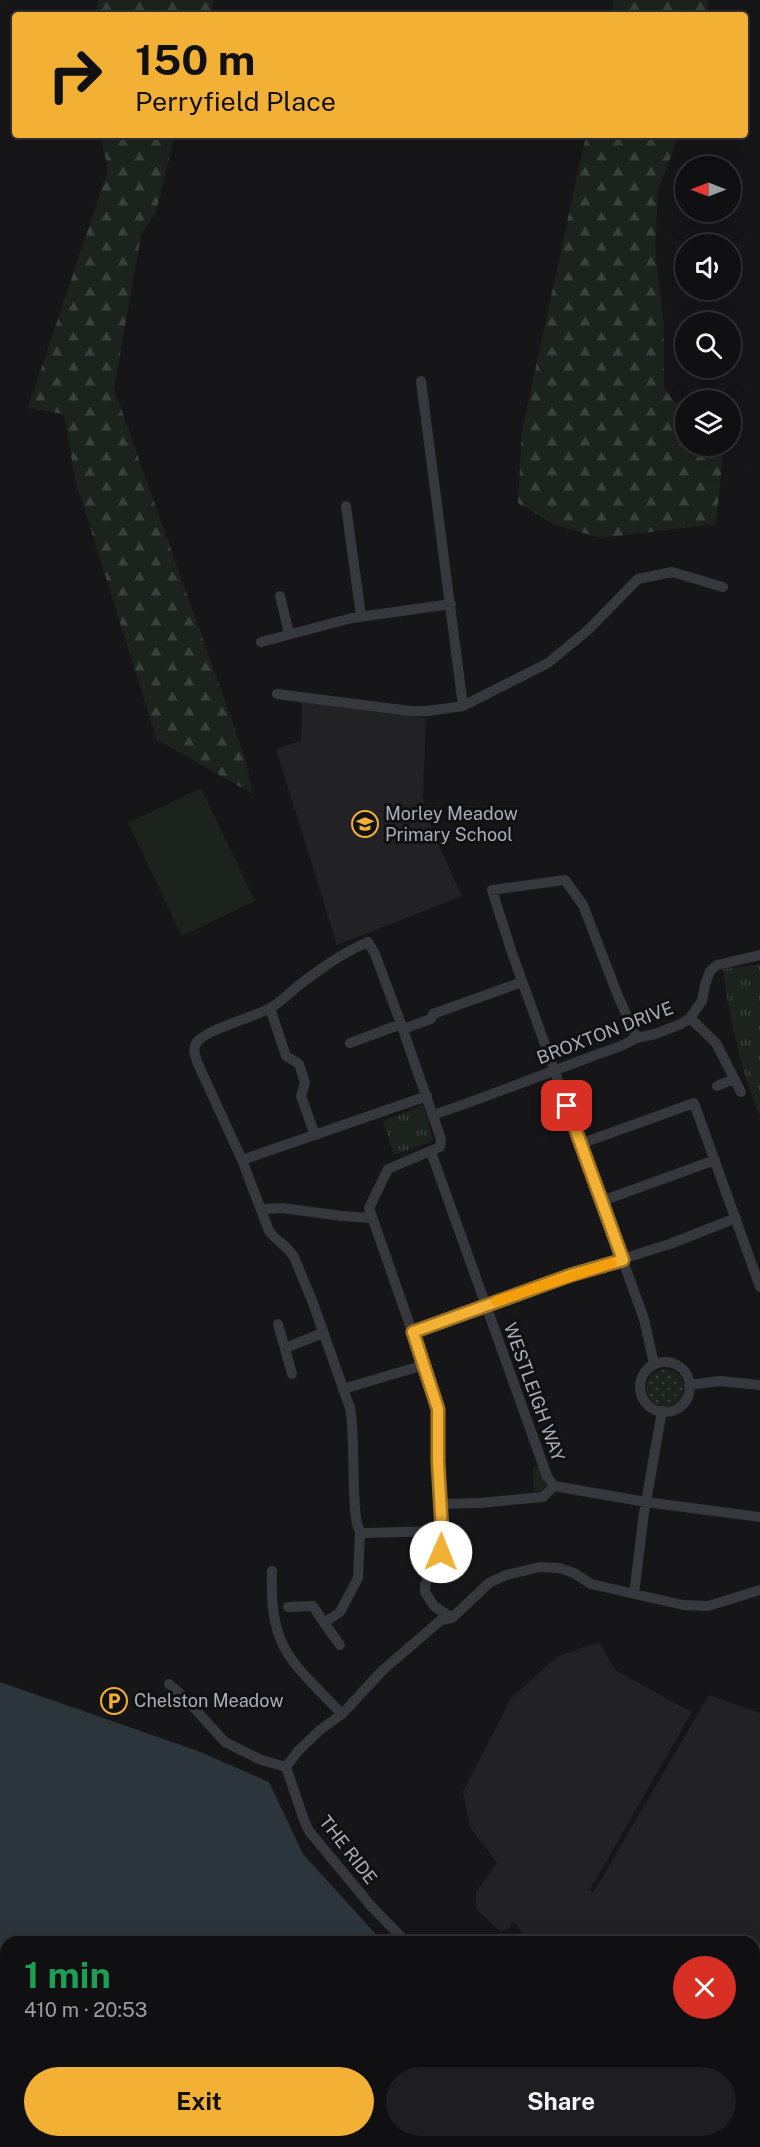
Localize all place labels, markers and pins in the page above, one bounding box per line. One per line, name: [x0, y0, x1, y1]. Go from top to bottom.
place label: Morley Meadow Primary School: [385, 803, 518, 845]
school or university icon: Morley Meadow Primary School: [350, 809, 380, 839]
pin: [541, 1080, 592, 1131]
parking icon: Chelston Meadow: [99, 1686, 129, 1716]
place label: Chelston Meadow: [134, 1690, 283, 1711]

